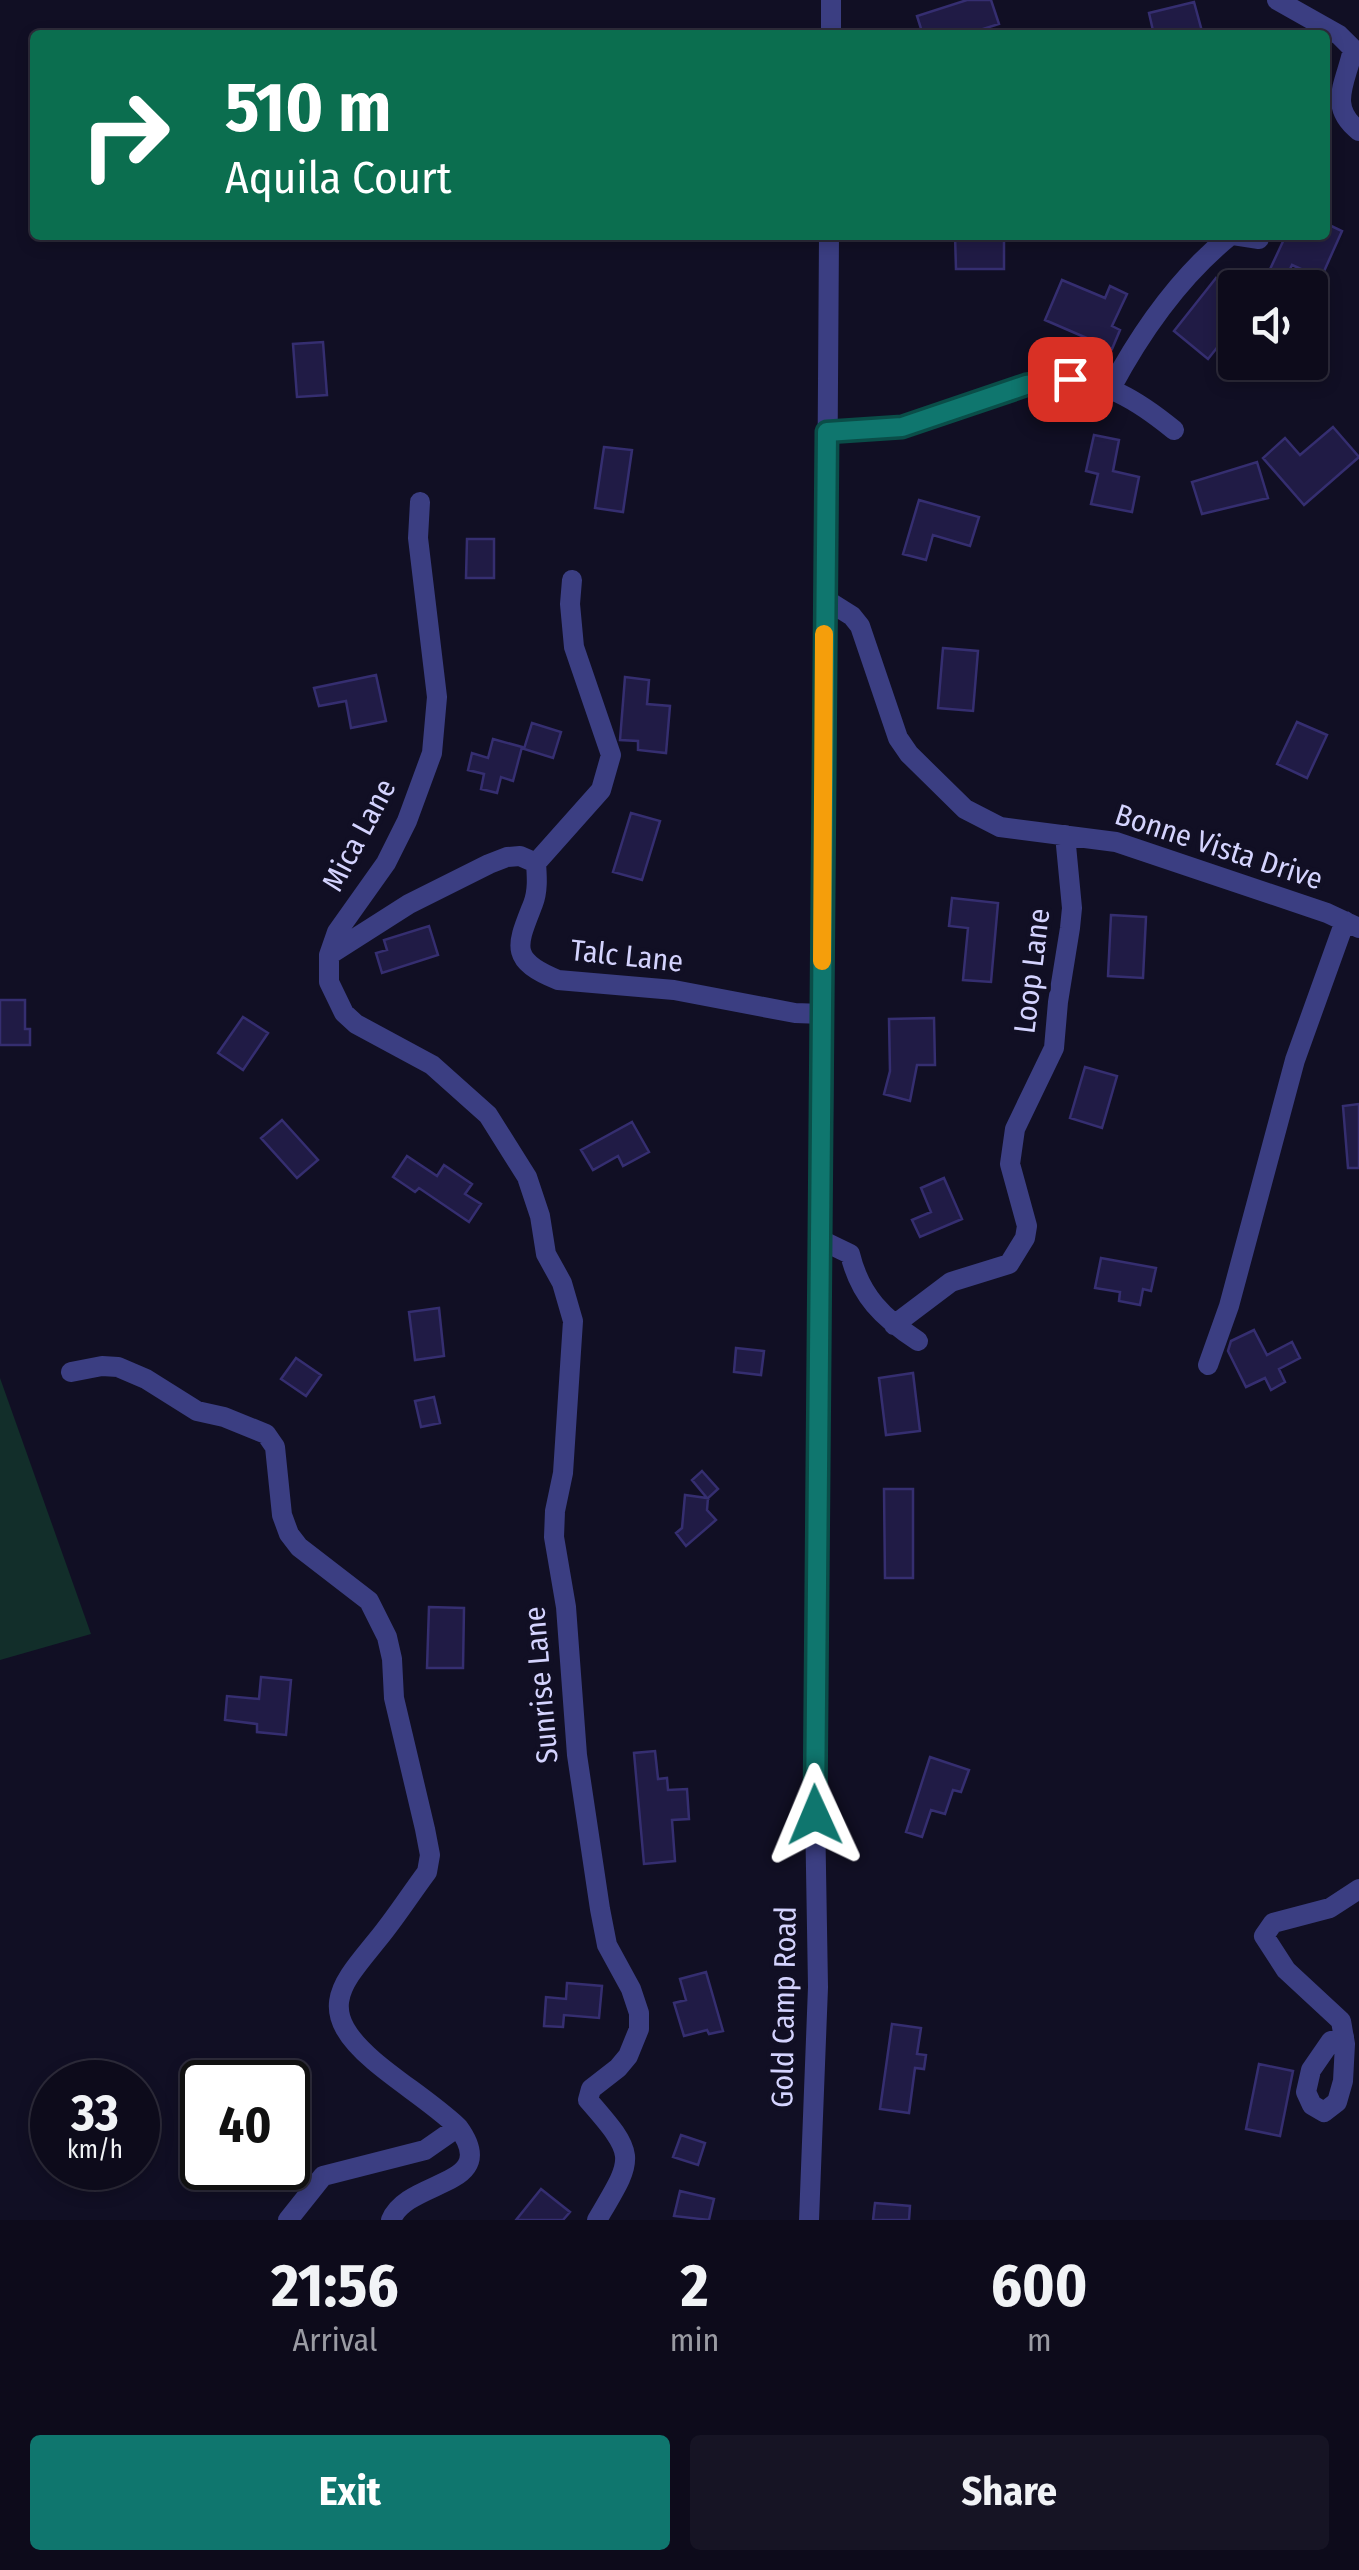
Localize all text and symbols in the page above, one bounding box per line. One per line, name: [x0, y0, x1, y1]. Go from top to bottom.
text: 510 m: [225, 66, 391, 150]
icon: right: [60, 70, 190, 200]
text: Aquila Court: [225, 151, 452, 205]
map controls: [1218, 270, 1328, 380]
button: sound: [1218, 270, 1328, 380]
pin: [1028, 337, 1113, 422]
icon: arrive: [1043, 352, 1098, 407]
street label: Mica Lane: [315, 773, 403, 897]
street label: Bonne Vista Drive: [1111, 796, 1327, 898]
street label: Loop Lane: [1006, 906, 1058, 1036]
street label: Talc Lane: [569, 932, 685, 980]
street label: Sunrise Lane: [516, 1605, 566, 1765]
position arrow: [763, 1763, 867, 1867]
street label: Gold Camp Road: [764, 1906, 804, 2108]
speed limit sign: 40: [180, 2060, 310, 2190]
text: 33: [71, 2083, 119, 2143]
text: km/h: [67, 2135, 123, 2165]
text: 21:56: [271, 2250, 399, 2322]
text: 2: [681, 2250, 709, 2322]
text: 600: [991, 2250, 1088, 2322]
text: Arrival: [293, 2321, 377, 2359]
text: min: [670, 2321, 719, 2359]
text: m: [1027, 2321, 1051, 2359]
button: Exit: [30, 2435, 670, 2550]
button: Share: [690, 2435, 1329, 2550]

